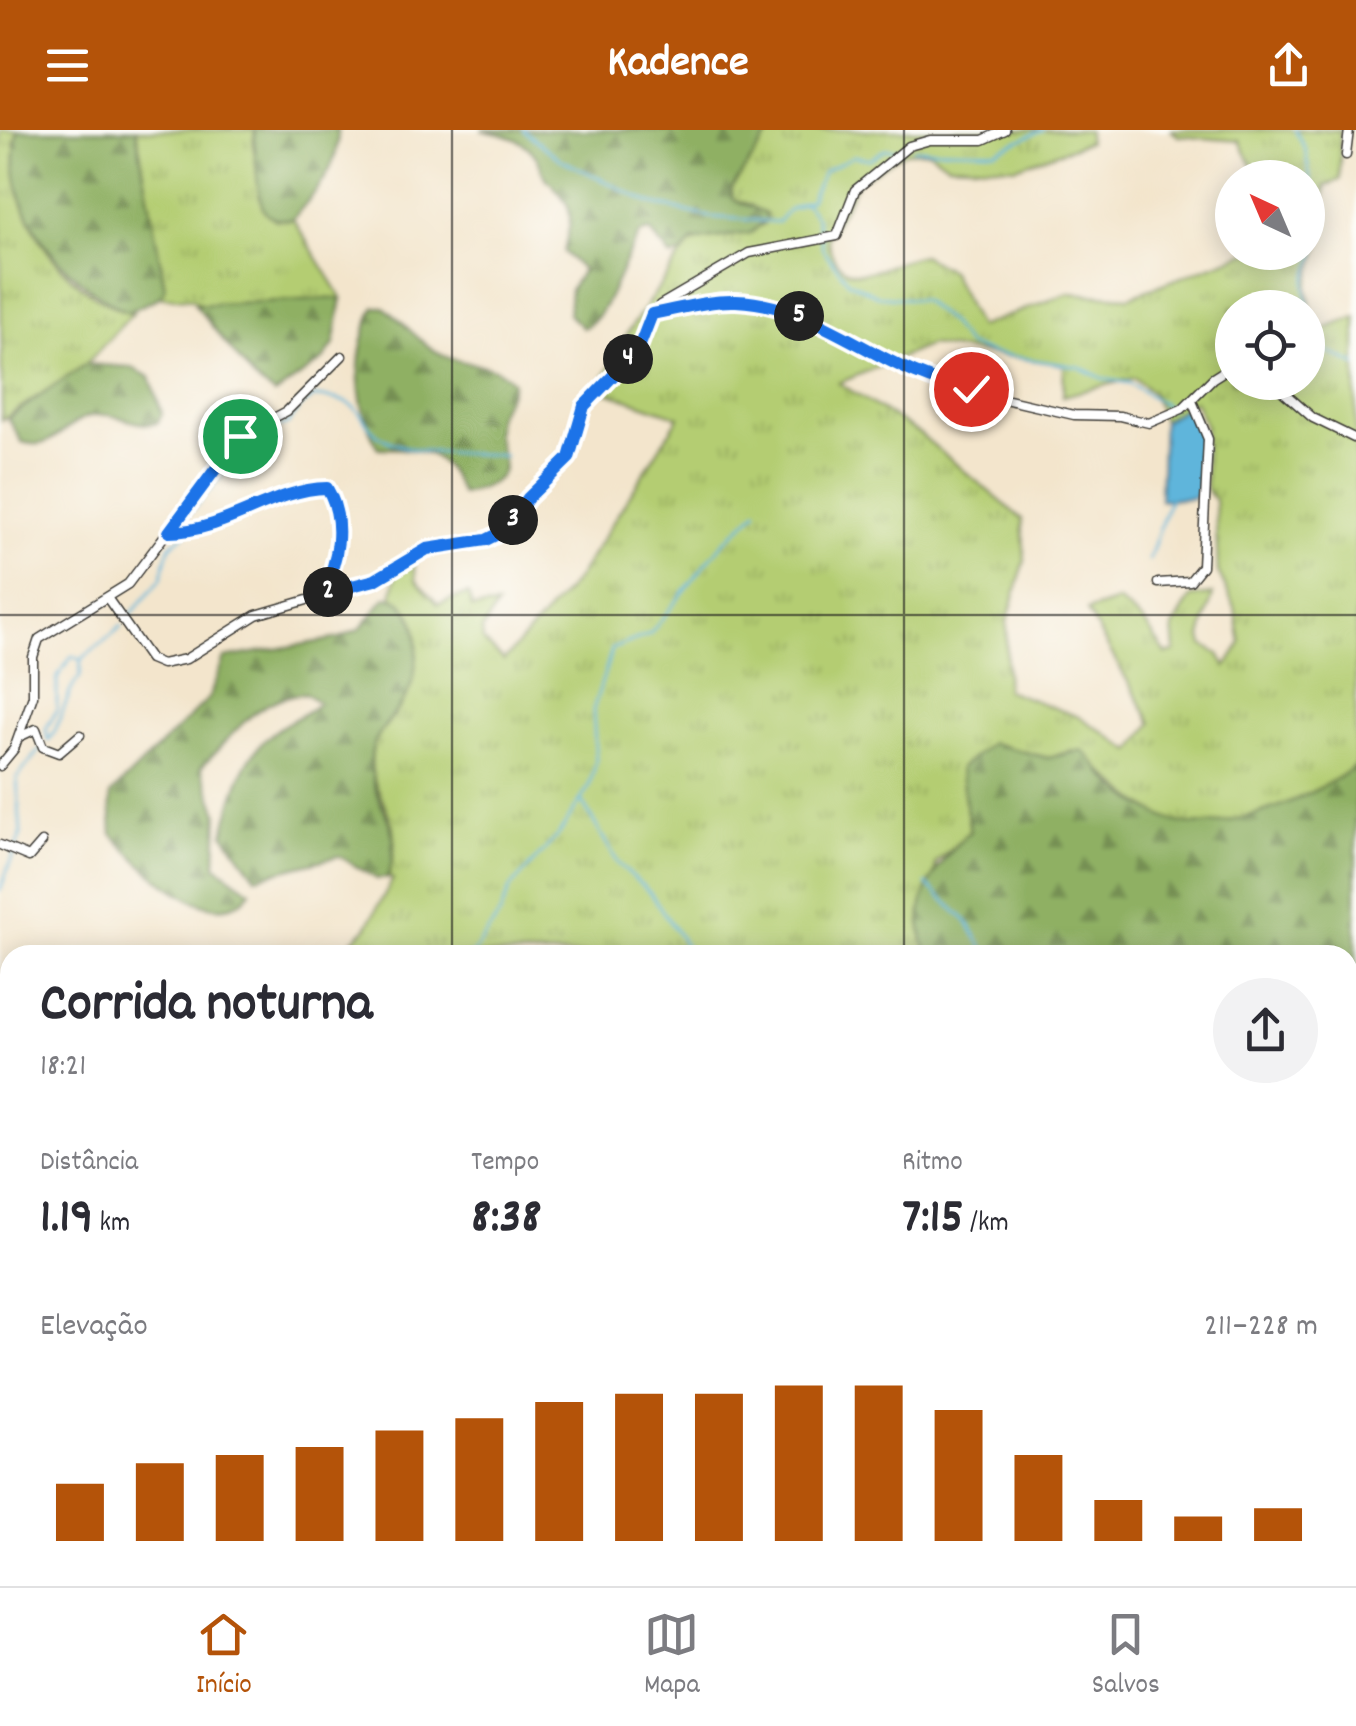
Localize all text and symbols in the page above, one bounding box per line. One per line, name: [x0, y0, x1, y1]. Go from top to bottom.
text: Kadence: [607, 33, 749, 97]
icon: menu: [40, 38, 95, 93]
icon: share: [1261, 38, 1316, 93]
north arrow: [1215, 160, 1325, 270]
map controls: [1215, 160, 1325, 400]
button: locate: [1215, 290, 1325, 400]
pin: 5: [774, 291, 824, 341]
text: 5: [793, 296, 805, 336]
pin: 4: [603, 334, 653, 384]
text: 4: [622, 339, 634, 379]
pin: [929, 347, 1014, 432]
icon: check: [944, 362, 999, 417]
pin: [198, 394, 283, 479]
icon: arrive: [213, 409, 268, 464]
pin: 3: [488, 495, 538, 545]
text: 3: [507, 500, 519, 540]
pin: 2: [303, 567, 353, 617]
text: 2: [322, 572, 334, 612]
text: Corrida noturna: [40, 968, 372, 1047]
button: share: [1213, 978, 1318, 1083]
text: 18:21: [40, 1045, 86, 1091]
text: Distância: [40, 1144, 138, 1184]
text: Tempo: [471, 1144, 539, 1184]
text: Ritmo: [902, 1144, 963, 1184]
text: 1.19: [40, 1184, 93, 1256]
text: 8:38: [471, 1184, 542, 1256]
text: 7:15: [902, 1184, 964, 1256]
text: km: [93, 1205, 130, 1245]
text: /km: [964, 1205, 1009, 1245]
text: Elevação: [40, 1305, 148, 1351]
text: 211–228 m: [1204, 1305, 1318, 1351]
tab: Início: [196, 1607, 252, 1707]
tab: Mapa: [644, 1607, 700, 1707]
tab: Salvos: [1092, 1607, 1160, 1707]

